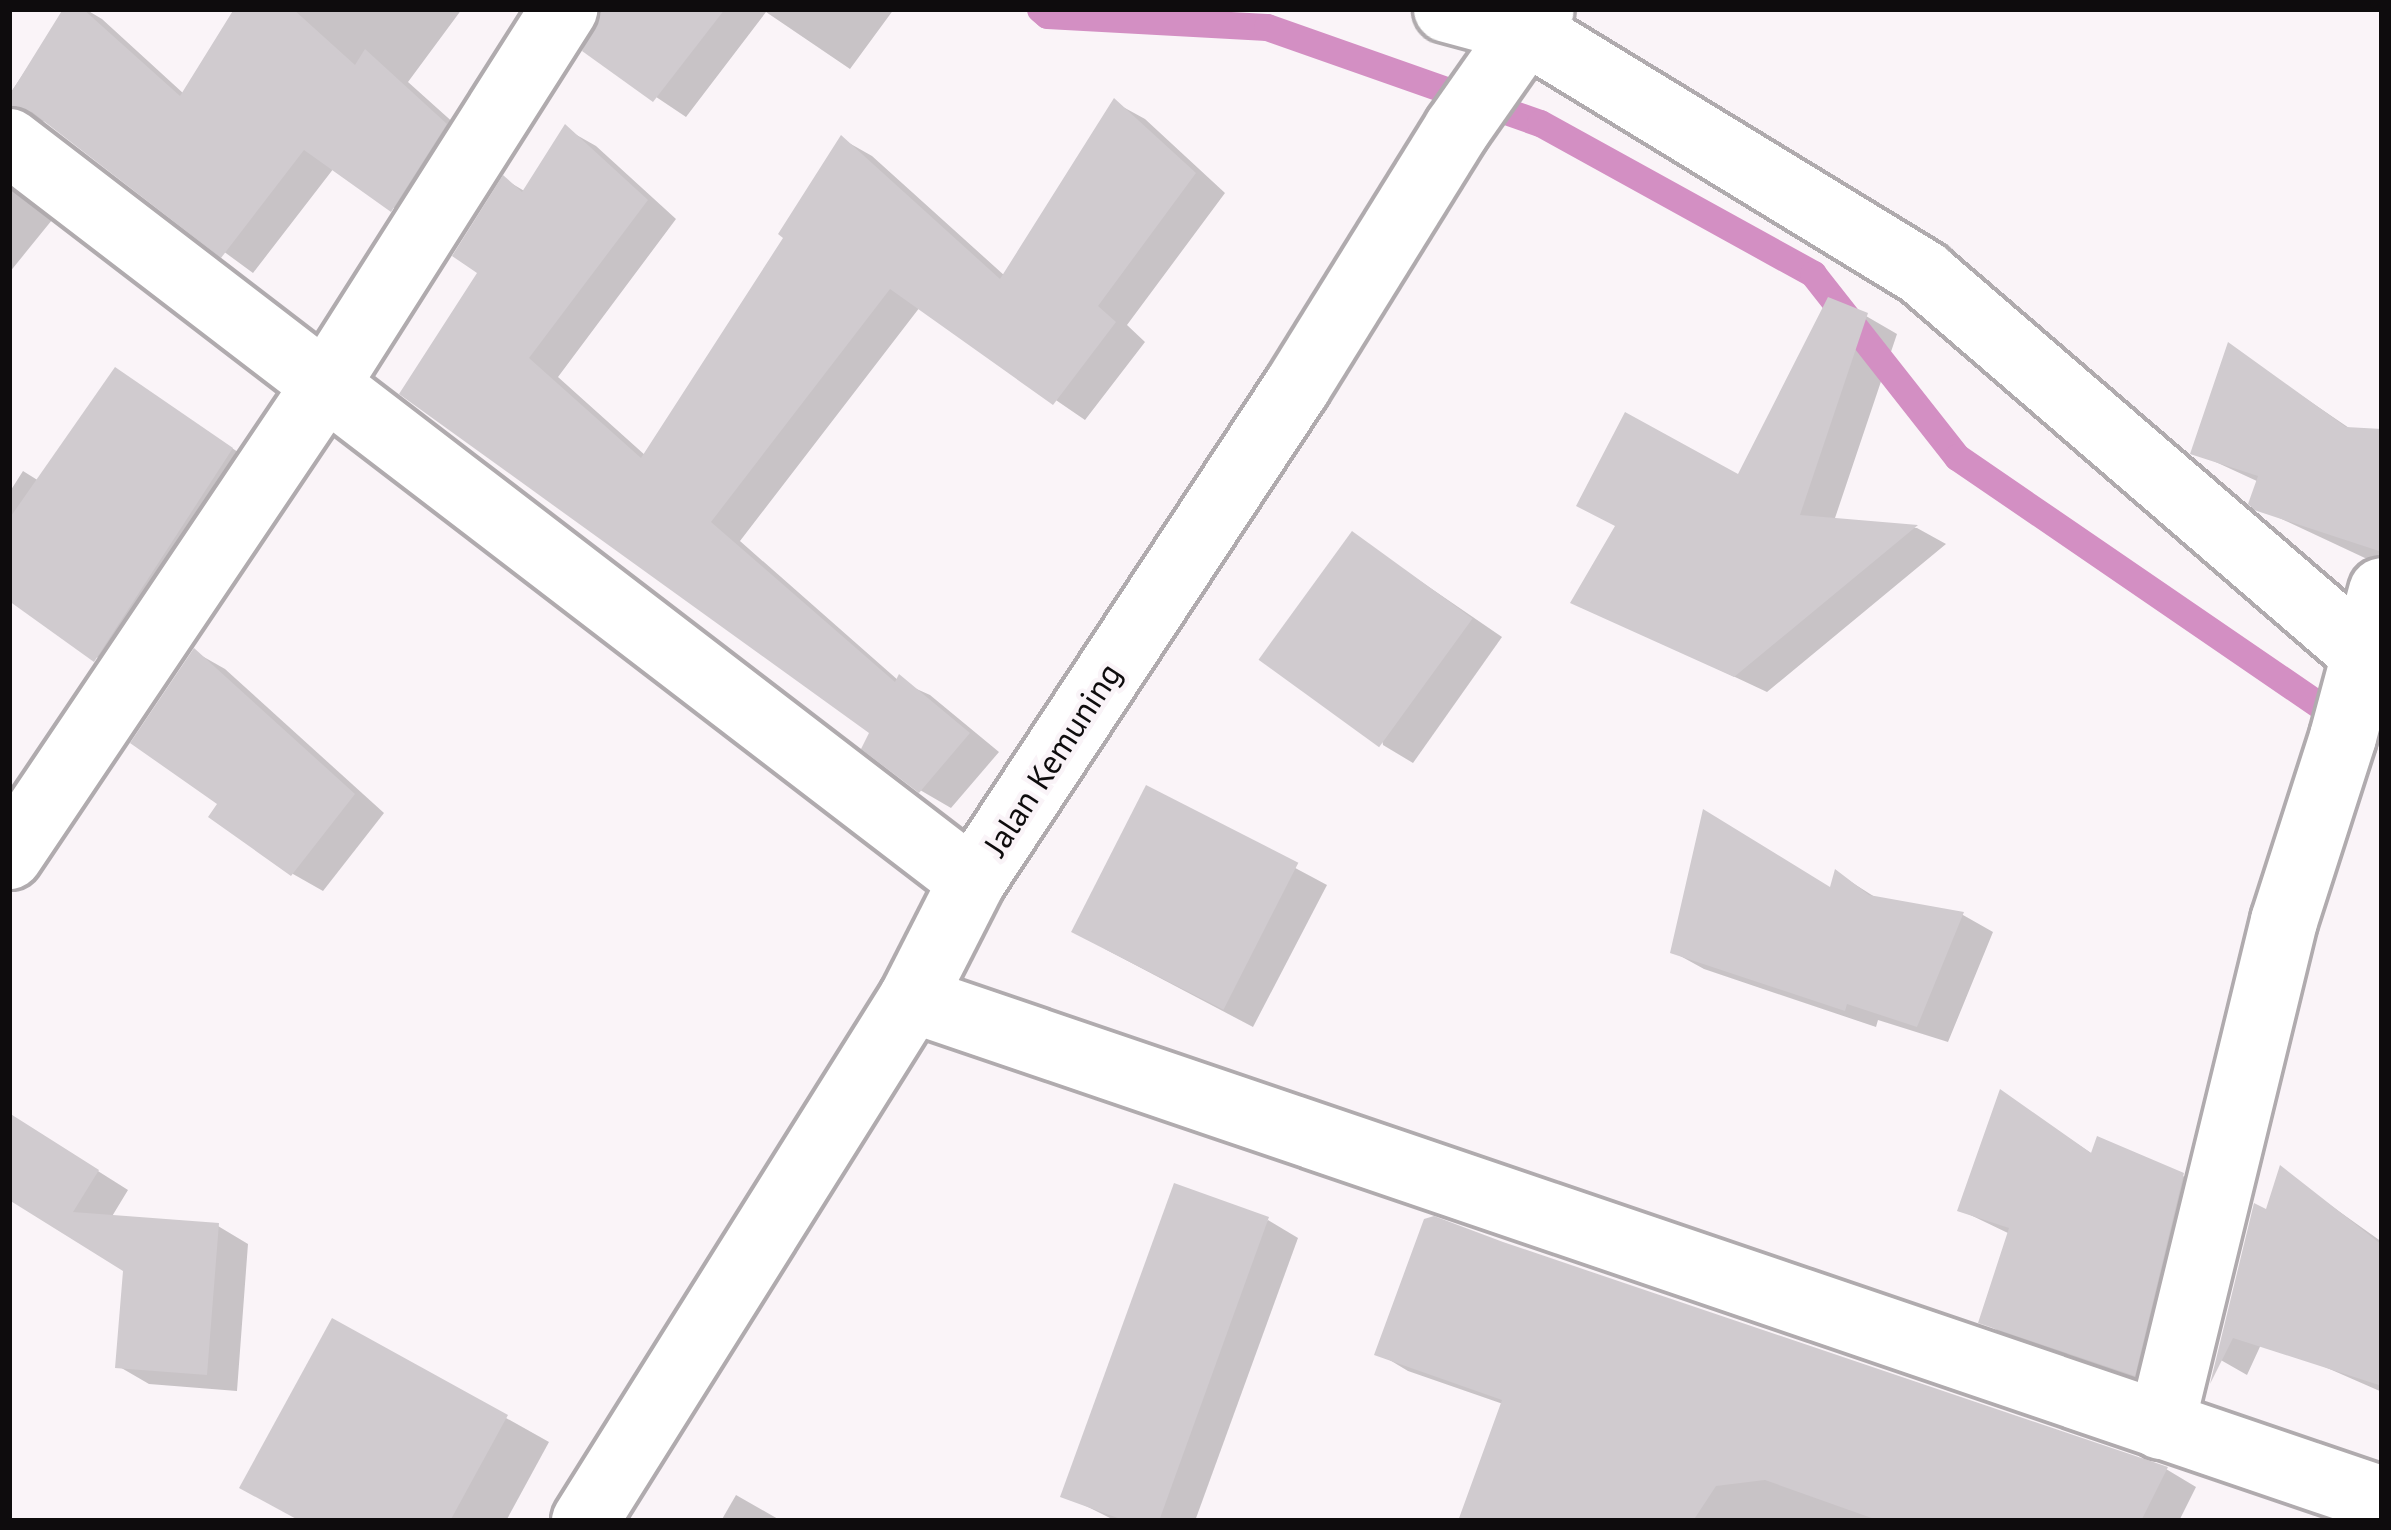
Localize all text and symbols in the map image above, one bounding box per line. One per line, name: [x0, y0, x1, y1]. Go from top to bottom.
street label: Jalan Kemuning: [975, 655, 1129, 863]

